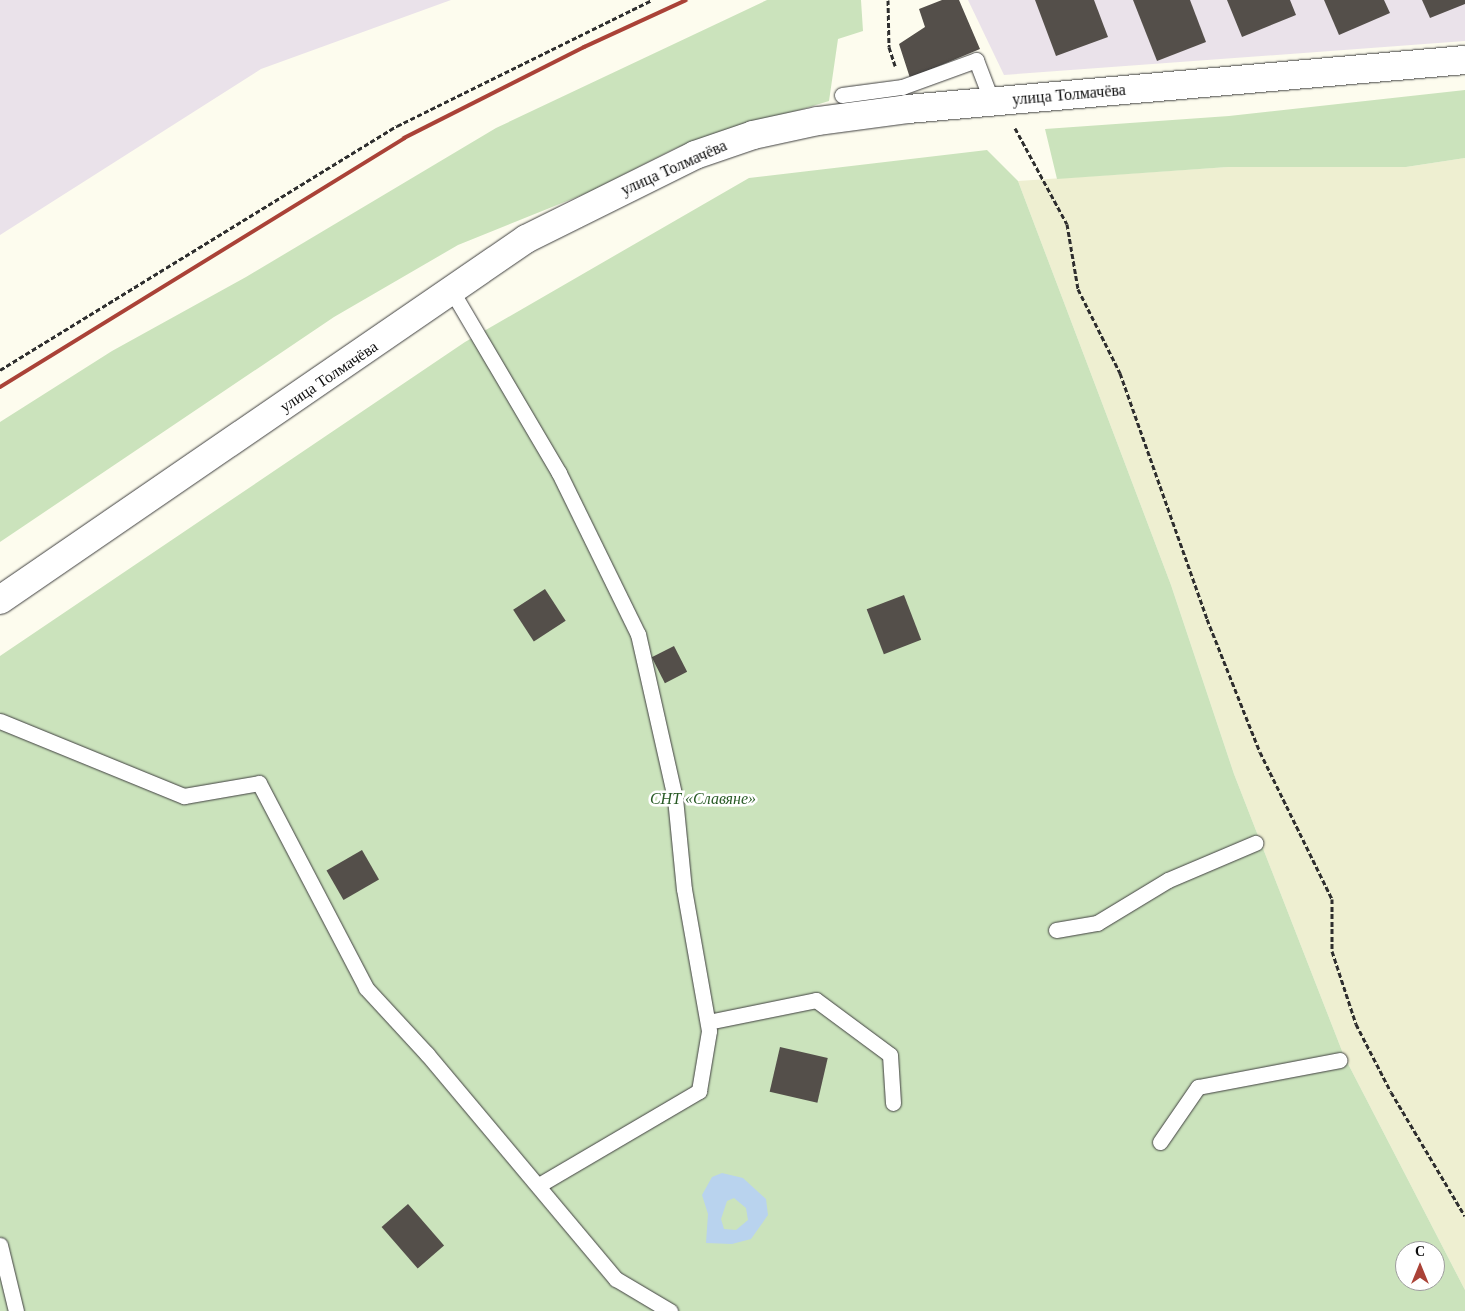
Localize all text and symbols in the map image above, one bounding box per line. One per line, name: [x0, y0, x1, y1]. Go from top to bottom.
street label: улица Толмачёва: [1011, 80, 1127, 110]
street label: улица Толмачёва: [618, 136, 730, 200]
street label: улица Толмачёва: [276, 337, 382, 417]
park label: СНТ «Славяне»: [650, 789, 756, 809]
north arrow: [1395, 1241, 1445, 1291]
text: С: [1415, 1244, 1425, 1259]

